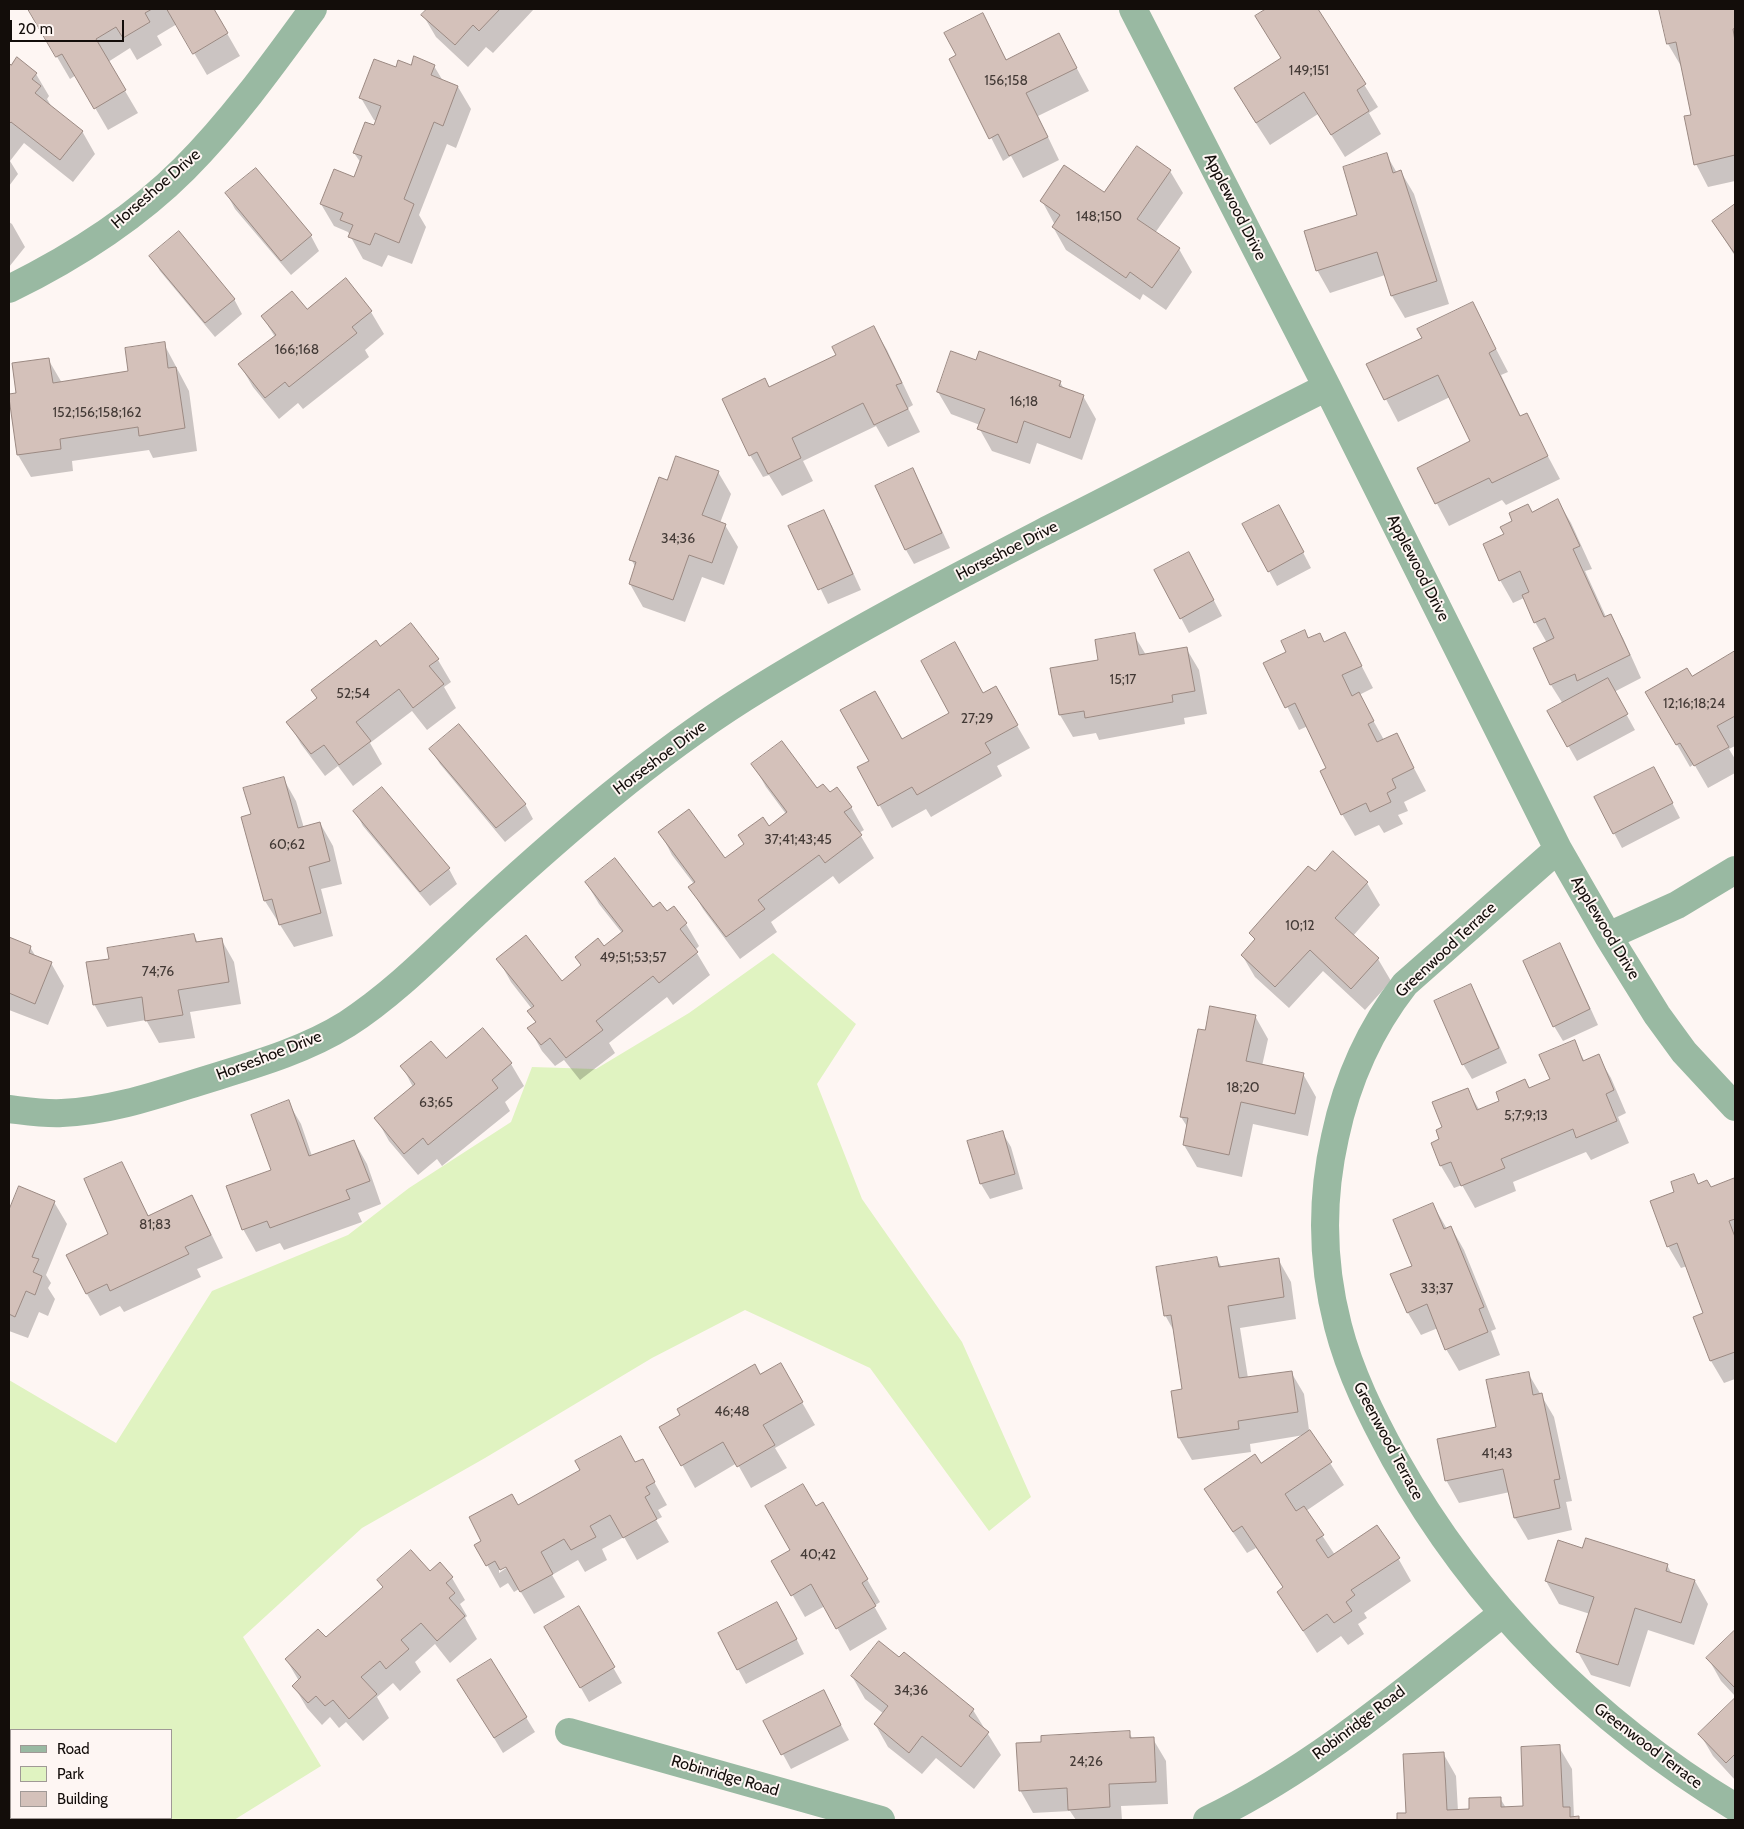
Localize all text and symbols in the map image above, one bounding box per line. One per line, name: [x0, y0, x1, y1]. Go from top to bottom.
scale bar: [12, 10, 126, 42]
text: 20 m: [18, 20, 53, 38]
house number: 149;151: [1289, 63, 1329, 79]
house number: 156;158: [984, 73, 1028, 89]
street label: Horseshoe Drive: [108, 145, 204, 233]
street label: Applewood Drive: [1200, 150, 1270, 264]
house number: 148;150: [1076, 209, 1122, 225]
house number: 166;168: [275, 342, 319, 358]
house number: 16;18: [1010, 394, 1038, 410]
house number: 152;156;158;162: [52, 405, 142, 421]
street label: Applewood Drive: [1383, 511, 1453, 625]
street label: Horseshoe Drive: [953, 517, 1061, 585]
house number: 34;36: [661, 531, 695, 547]
house number: 15;17: [1110, 672, 1136, 688]
house number: 52;54: [336, 686, 370, 702]
house number: 12;16;18;24: [1663, 696, 1725, 712]
house number: 27;29: [961, 711, 993, 727]
street label: Horseshoe Drive: [610, 717, 710, 799]
house number: 37;41;43;45: [764, 832, 832, 848]
house number: 60;62: [269, 837, 305, 853]
street label: Applewood Drive: [1567, 873, 1643, 983]
street label: Greenwood Terrace: [1392, 898, 1500, 1002]
house number: 10;12: [1285, 918, 1315, 934]
house number: 49;51;53;57: [599, 950, 667, 966]
house number: 74;76: [142, 964, 174, 980]
street label: Horseshoe Drive: [214, 1027, 324, 1085]
house number: 18;20: [1226, 1080, 1260, 1096]
house number: 63;65: [419, 1095, 453, 1111]
house number: 5;7;9;13: [1504, 1108, 1548, 1124]
house number: 81;83: [139, 1217, 171, 1233]
house number: 33;37: [1421, 1281, 1453, 1297]
street label: Greenwood Terrace: [1349, 1379, 1427, 1503]
house number: 46;48: [714, 1404, 750, 1420]
house number: 41;43: [1481, 1446, 1513, 1462]
house number: 40;42: [800, 1547, 836, 1563]
street label: Robinridge Road: [1309, 1682, 1409, 1764]
house number: 34;36: [894, 1683, 928, 1699]
street label: Greenwood Terrace: [1590, 1699, 1706, 1793]
legend: [10, 1729, 172, 1819]
text: Road: [57, 1740, 90, 1758]
street label: Robinridge Road: [669, 1751, 781, 1801]
house number: 24;26: [1069, 1754, 1103, 1770]
text: Park: [57, 1765, 84, 1783]
text: Building: [57, 1790, 108, 1808]

